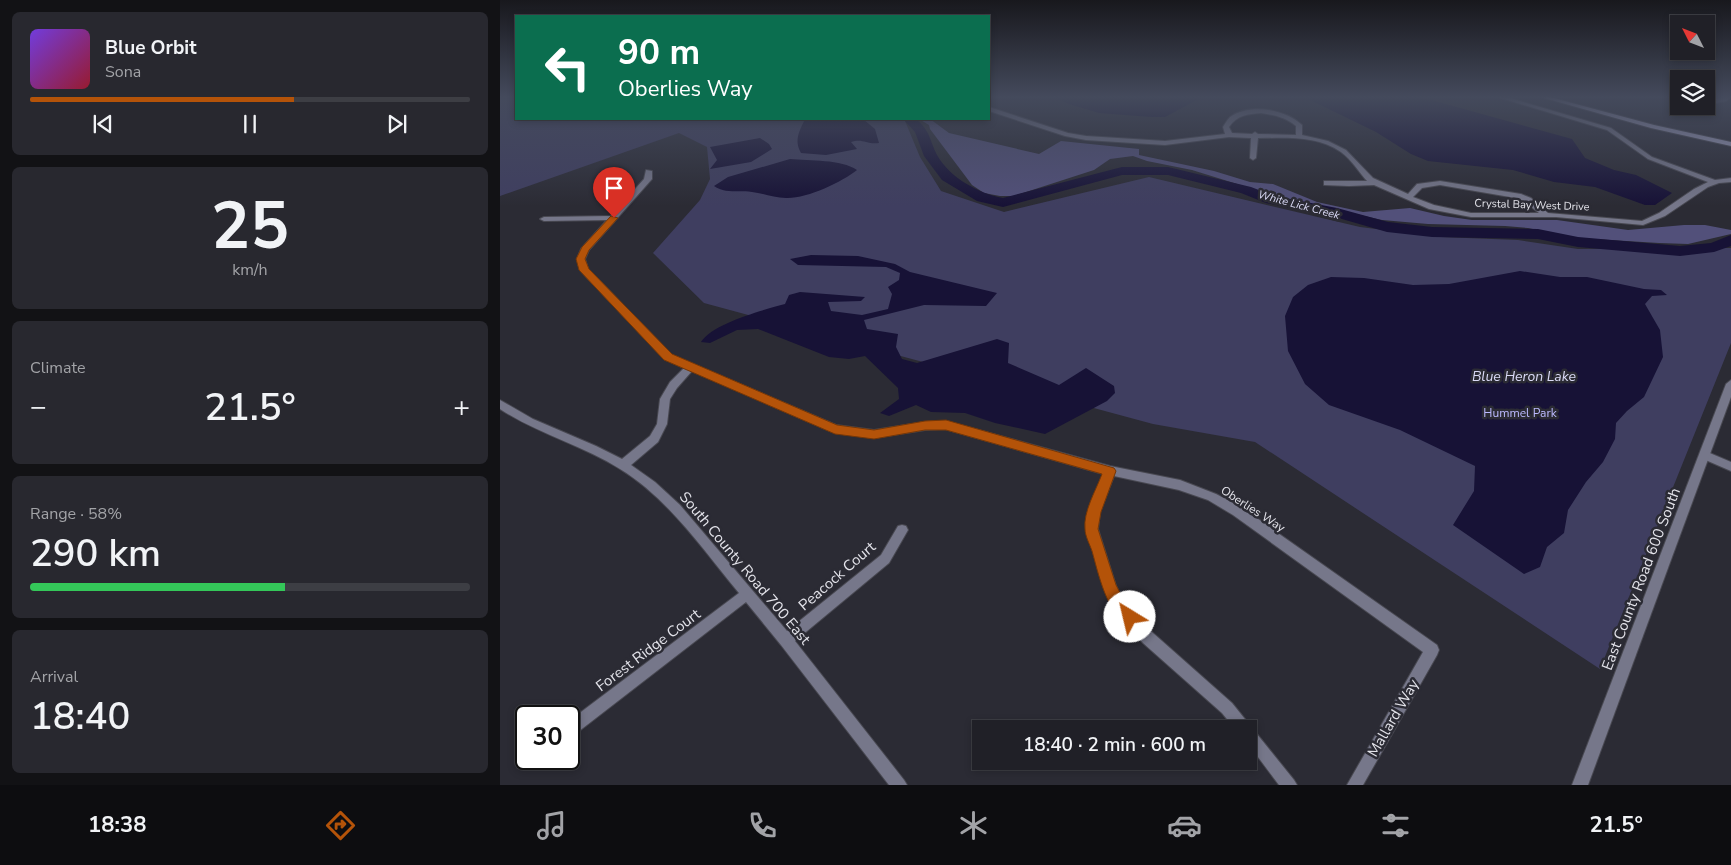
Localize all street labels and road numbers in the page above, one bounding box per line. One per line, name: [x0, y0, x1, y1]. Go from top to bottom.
street label: Crystal Bay West Drive: [1474, 195, 1590, 215]
street label: Oberlies Way: [1218, 482, 1289, 536]
street label: East County Road 600 South: [1597, 485, 1685, 673]
street label: South County Road 700 East: [675, 487, 815, 649]
street label: Peacock Court: [794, 537, 880, 615]
street label: Forest Ridge Court: [592, 604, 705, 696]
street label: Mallard Way: [1363, 675, 1423, 761]

